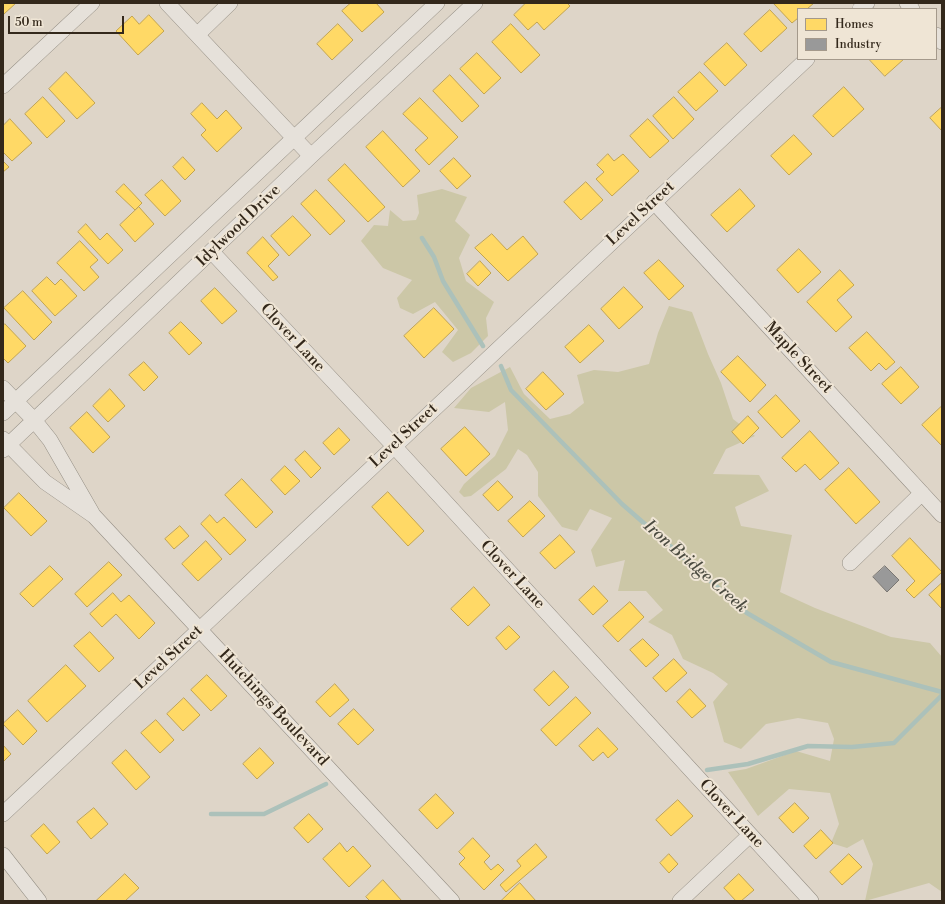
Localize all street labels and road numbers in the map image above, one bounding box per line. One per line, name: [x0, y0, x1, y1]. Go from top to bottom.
street label: Level Street: [603, 178, 679, 250]
street label: Idylwood Drive: [193, 181, 285, 271]
street label: Clover Lane: [255, 300, 329, 376]
street label: Maple Street: [760, 318, 836, 398]
street label: Level Street: [366, 400, 442, 472]
street label: Clover Lane: [475, 537, 549, 613]
street label: Level Street: [131, 622, 207, 694]
street label: Hutchings Boulevard: [214, 646, 332, 770]
street label: Clover Lane: [694, 776, 768, 852]

